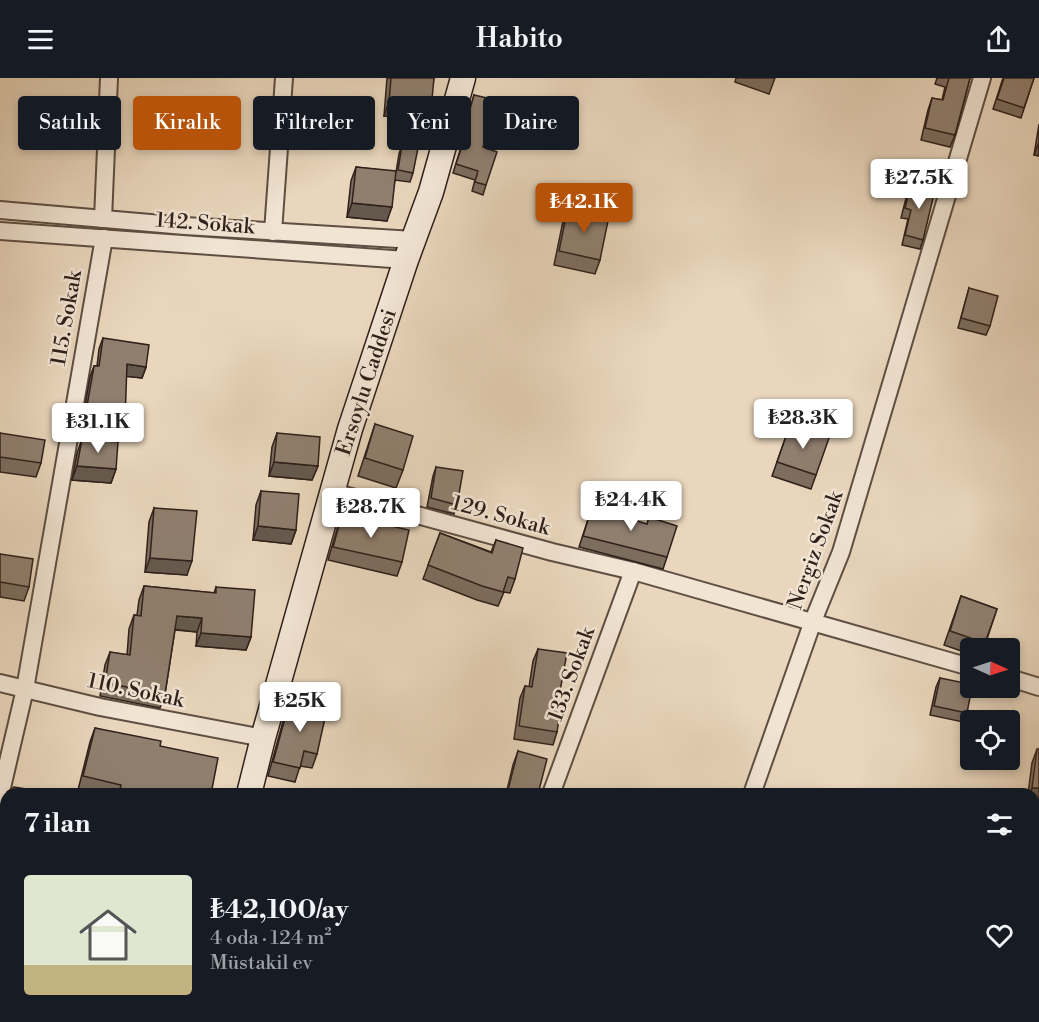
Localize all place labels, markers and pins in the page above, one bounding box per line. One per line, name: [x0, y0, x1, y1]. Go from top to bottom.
pin: ₺27.5K: [870, 159, 968, 210]
pin: ₺42.1K: [535, 183, 633, 234]
pin: ₺28.3K: [754, 399, 852, 450]
pin: ₺31.1K: [49, 403, 147, 454]
pin: ₺24.4K: [582, 481, 680, 532]
pin: ₺28.7K: [322, 488, 420, 539]
pin: ₺25K: [264, 682, 336, 733]

